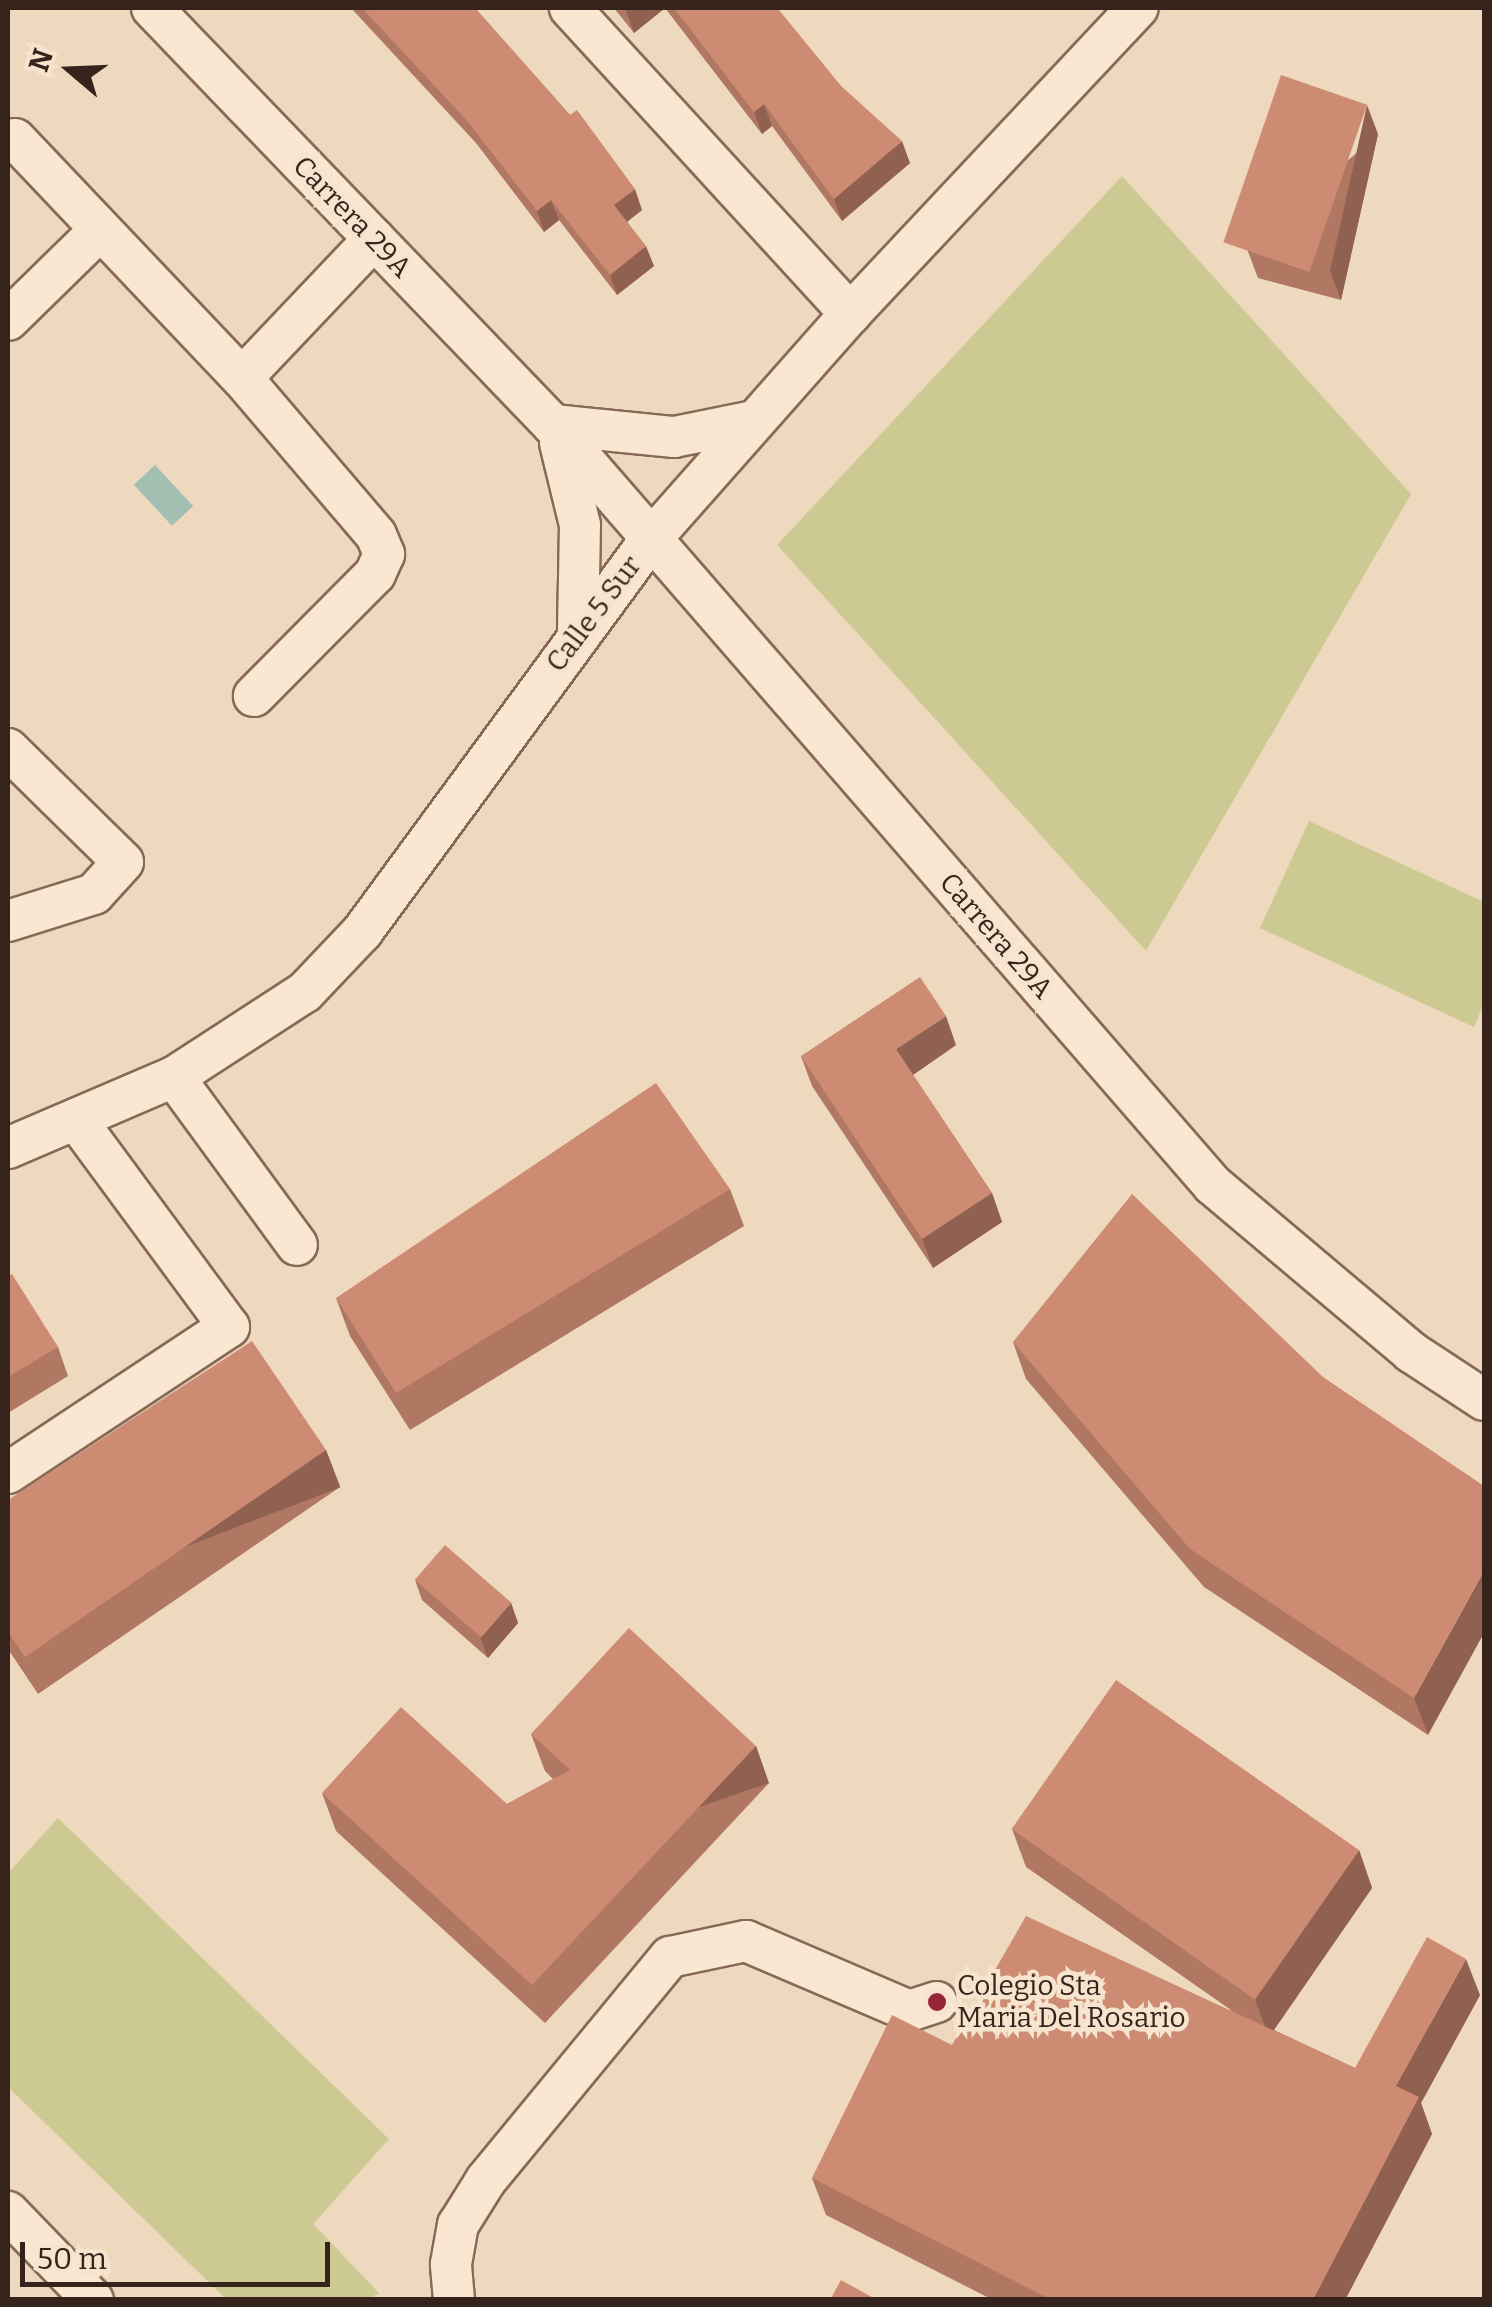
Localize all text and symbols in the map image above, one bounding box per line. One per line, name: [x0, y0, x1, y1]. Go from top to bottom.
north arrow: [20, 20, 120, 120]
text: N: [22, 44, 60, 76]
street label: Carrera 29A: [286, 149, 418, 285]
street label: Calle 5 Sur: [540, 549, 648, 679]
street label: Carrera 29A: [932, 866, 1060, 1006]
place label: Colegio Sta Maria Del Rosario: [957, 1969, 1186, 2035]
marker: Colegio Sta Maria Del Rosario: [926, 1991, 948, 2013]
scale bar: [25, 2222, 335, 2284]
text: 50 m: [37, 2241, 107, 2277]

